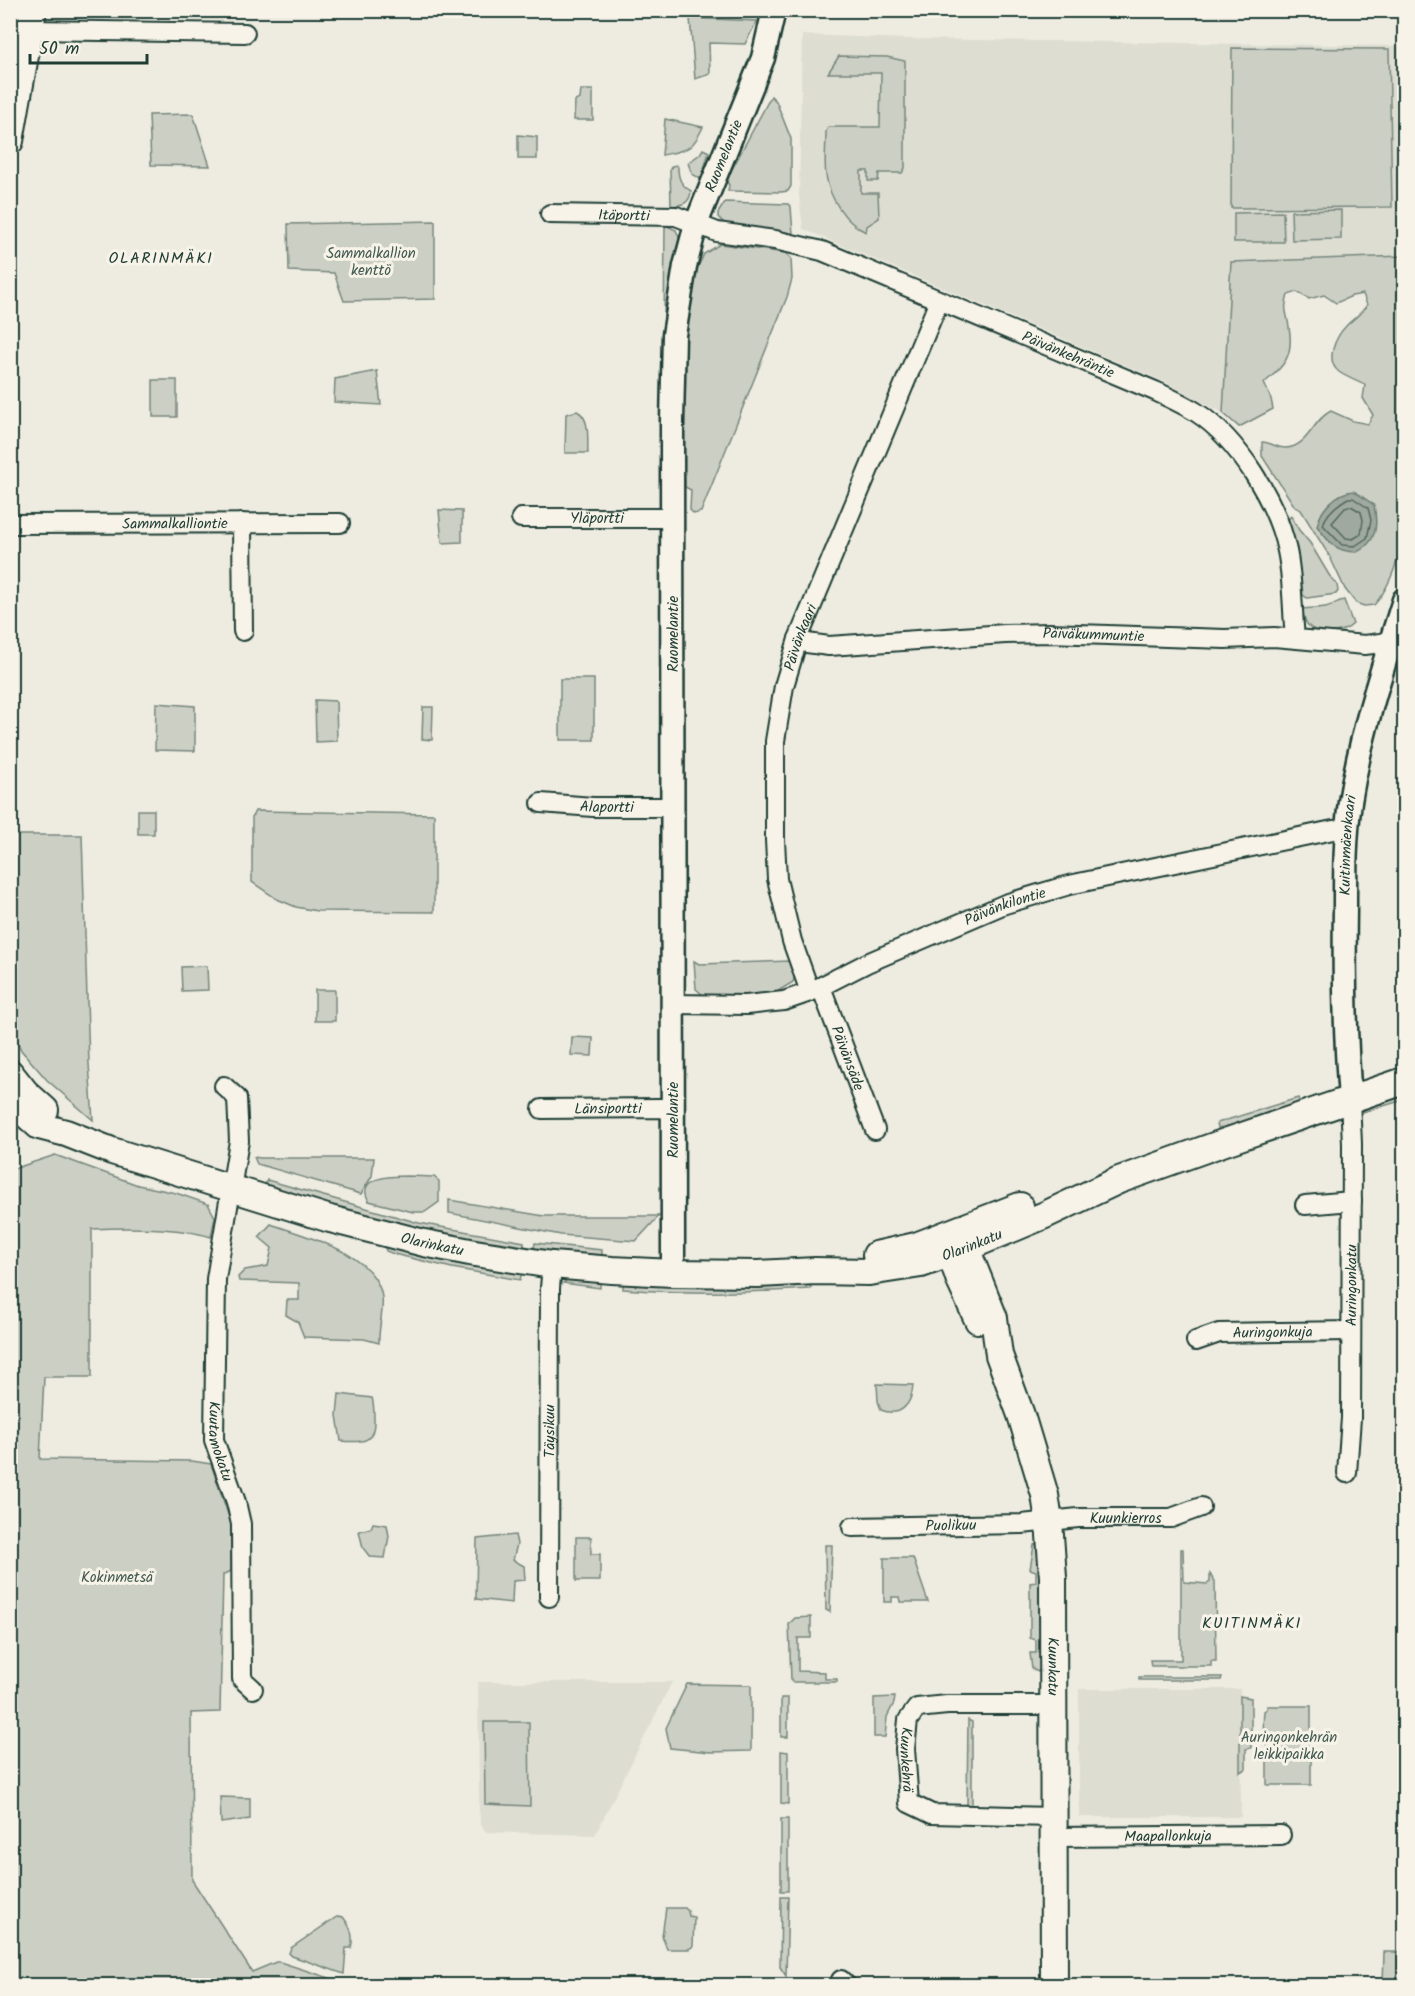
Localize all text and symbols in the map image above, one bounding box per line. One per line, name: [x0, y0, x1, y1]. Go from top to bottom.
scale bar: [30, 27, 147, 65]
text: 50 m: [39, 35, 79, 64]
street label: Ruomelantie: [699, 116, 750, 196]
street label: Itäportti: [598, 204, 651, 229]
park label: Sammalkallion kenttö: [326, 242, 416, 283]
district label: OLARINMÄKI: [108, 246, 214, 271]
street label: Päivänkehräntie: [1018, 325, 1118, 386]
street label: Yläportti: [570, 507, 625, 531]
street label: Sammalkalliontie: [122, 512, 228, 537]
street label: Ruomelantie: [662, 596, 686, 672]
street label: Päivänkaari: [778, 599, 825, 674]
street label: Päiväkummuntie: [1042, 622, 1145, 649]
street label: Kuitinmäenkaari: [1334, 792, 1364, 895]
street label: Alaportti: [579, 795, 635, 820]
street label: Päivänkilontie: [961, 881, 1049, 933]
street label: Päivänsäde: [824, 1022, 870, 1095]
street label: Ruomelantie: [662, 1082, 686, 1158]
street label: Länsiportti: [574, 1097, 643, 1122]
street label: Olarinkatu: [939, 1223, 1007, 1269]
street label: Olarinkatu: [398, 1227, 466, 1263]
street label: Auringonkatu: [1340, 1244, 1365, 1326]
street label: Auringonkuja: [1233, 1321, 1313, 1346]
street label: Kuutamokatu: [201, 1401, 239, 1485]
street label: Täysikuu: [538, 1404, 563, 1458]
street label: Kuunkierros: [1090, 1507, 1162, 1531]
street label: Puolikuu: [925, 1514, 977, 1539]
park label: Kokinmetsä: [81, 1566, 154, 1590]
district label: KUITINMÄKI: [1202, 1611, 1302, 1636]
street label: Kuunkatu: [1040, 1637, 1064, 1696]
street label: Kuunkehrä: [892, 1726, 919, 1794]
park label: Auringonkehrän leikkipaikka: [1241, 1726, 1337, 1767]
street label: Maapallonkuja: [1124, 1825, 1212, 1849]

